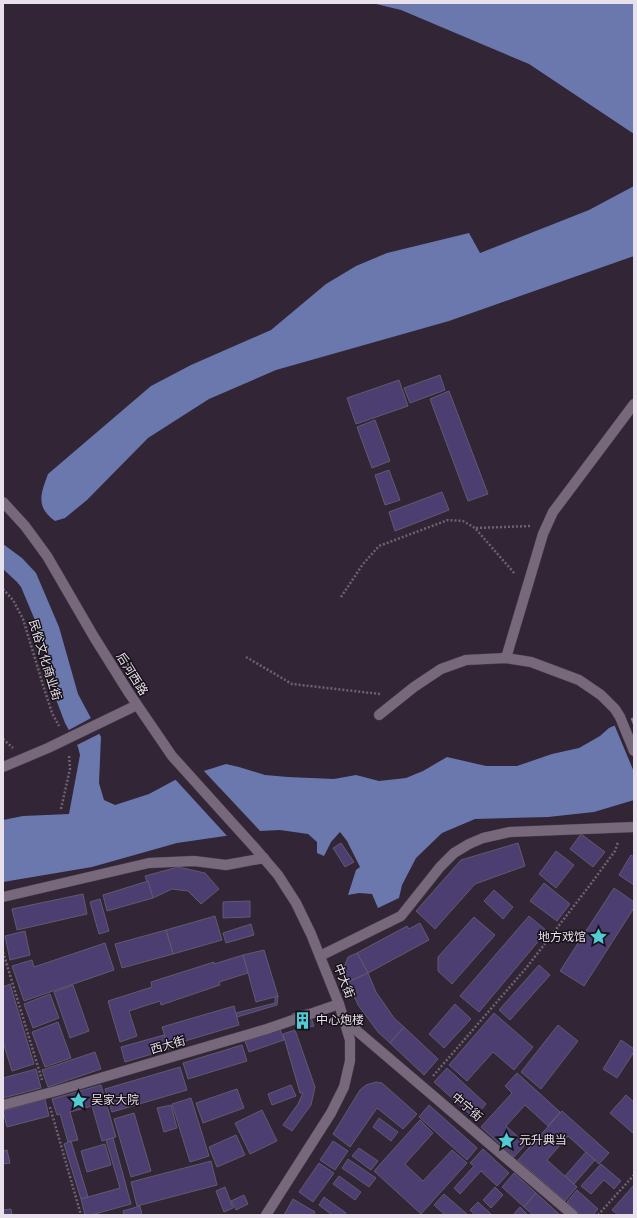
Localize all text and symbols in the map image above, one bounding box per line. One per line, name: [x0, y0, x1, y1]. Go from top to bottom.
street label: 民俗文化商业街: [26, 618, 64, 702]
street label: 后河西路: [113, 650, 151, 698]
place icon: 地方戏馆: [589, 927, 609, 947]
place label: 地方戏馆: [538, 930, 586, 944]
street label: 中大街: [331, 962, 357, 1000]
building icon: 中心炮楼: [293, 1010, 313, 1030]
place label: 中心炮楼: [316, 1013, 364, 1027]
street label: 西大街: [149, 1033, 187, 1057]
place icon: 吴家大院: [68, 1090, 88, 1110]
street label: 中宁街: [449, 1090, 485, 1124]
place label: 吴家大院: [91, 1093, 139, 1107]
place icon: 元升典当: [496, 1130, 516, 1150]
place label: 元升典当: [519, 1133, 567, 1147]

